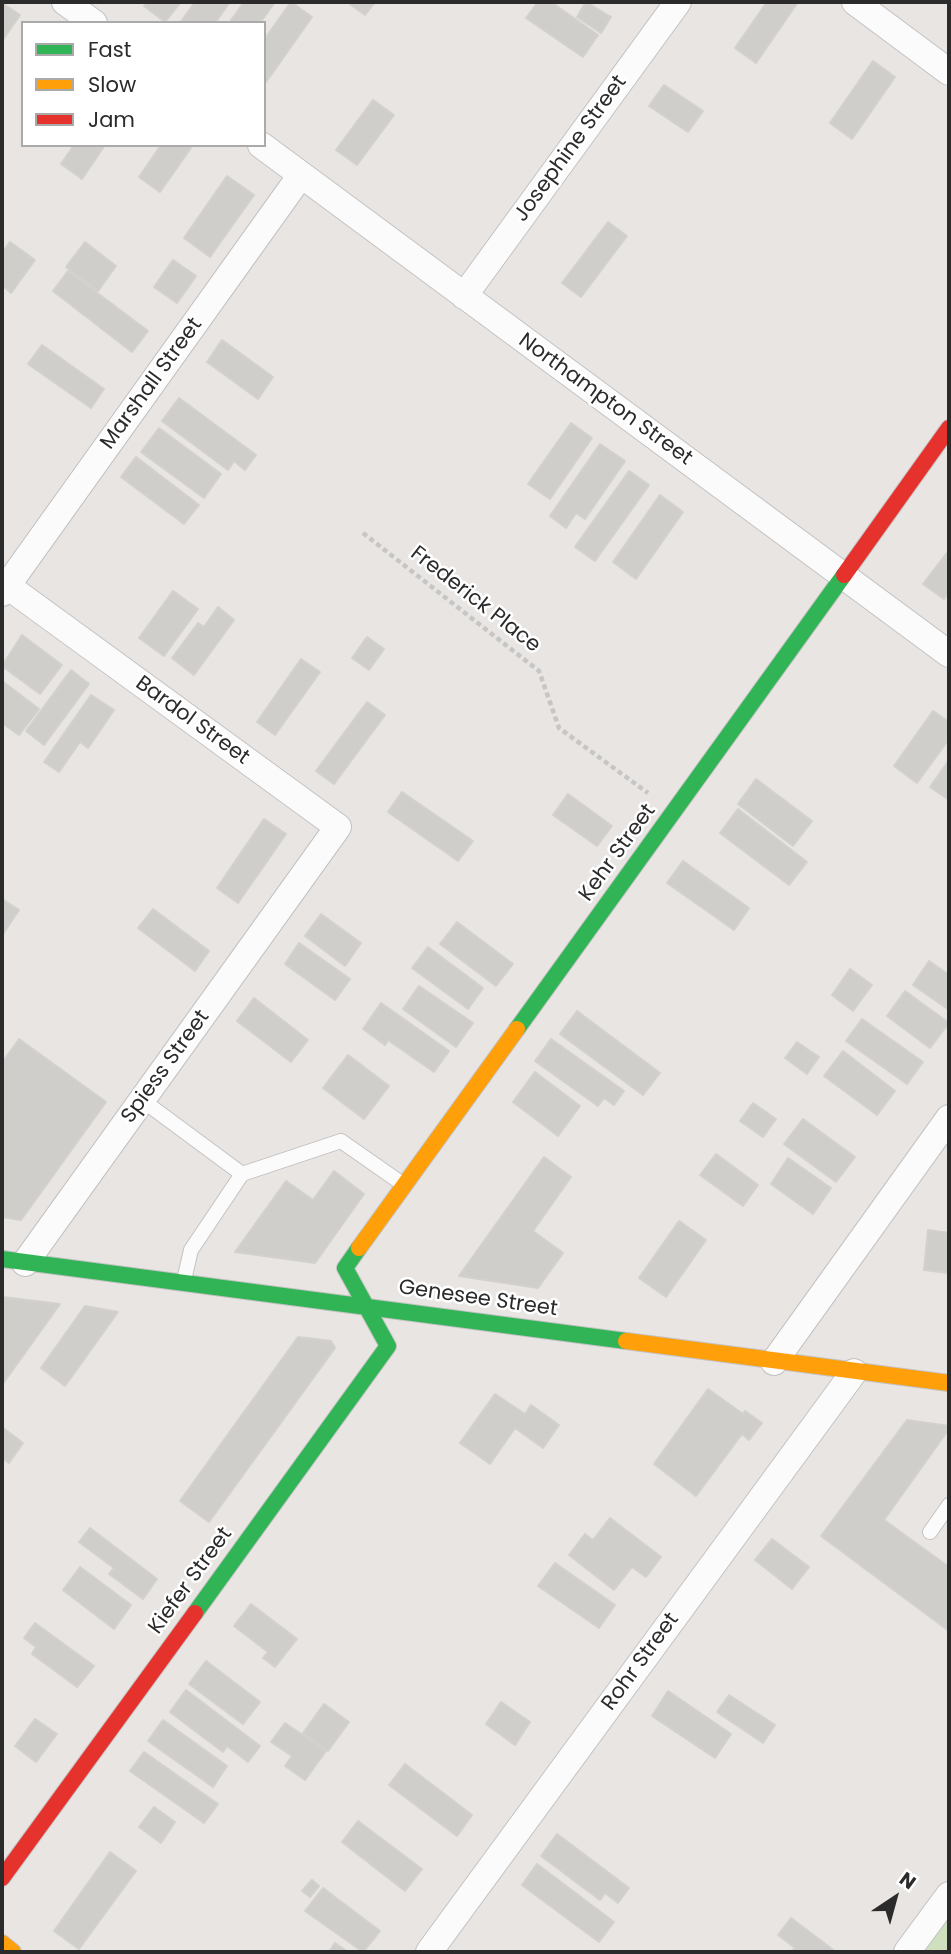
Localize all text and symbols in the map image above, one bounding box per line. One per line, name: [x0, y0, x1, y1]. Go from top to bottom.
legend: [21, 21, 266, 147]
text: Fast: [88, 35, 131, 64]
text: Slow: [88, 70, 136, 99]
street label: Josephine Street: [509, 71, 633, 227]
text: Jam: [88, 105, 135, 134]
street label: Marshall Street: [96, 313, 208, 455]
street label: Northampton Street: [513, 328, 697, 472]
street label: Frederick Place: [405, 541, 545, 659]
street label: Bardol Street: [130, 671, 254, 771]
street label: Kehr Street: [574, 799, 662, 907]
street label: Spiess Street: [117, 1005, 215, 1129]
street label: Genesee Street: [397, 1275, 559, 1323]
street label: Kiefer Street: [144, 1523, 238, 1639]
street label: Rohr Street: [597, 1608, 685, 1716]
north arrow: [860, 1863, 930, 1933]
text: N: [894, 1865, 921, 1896]

